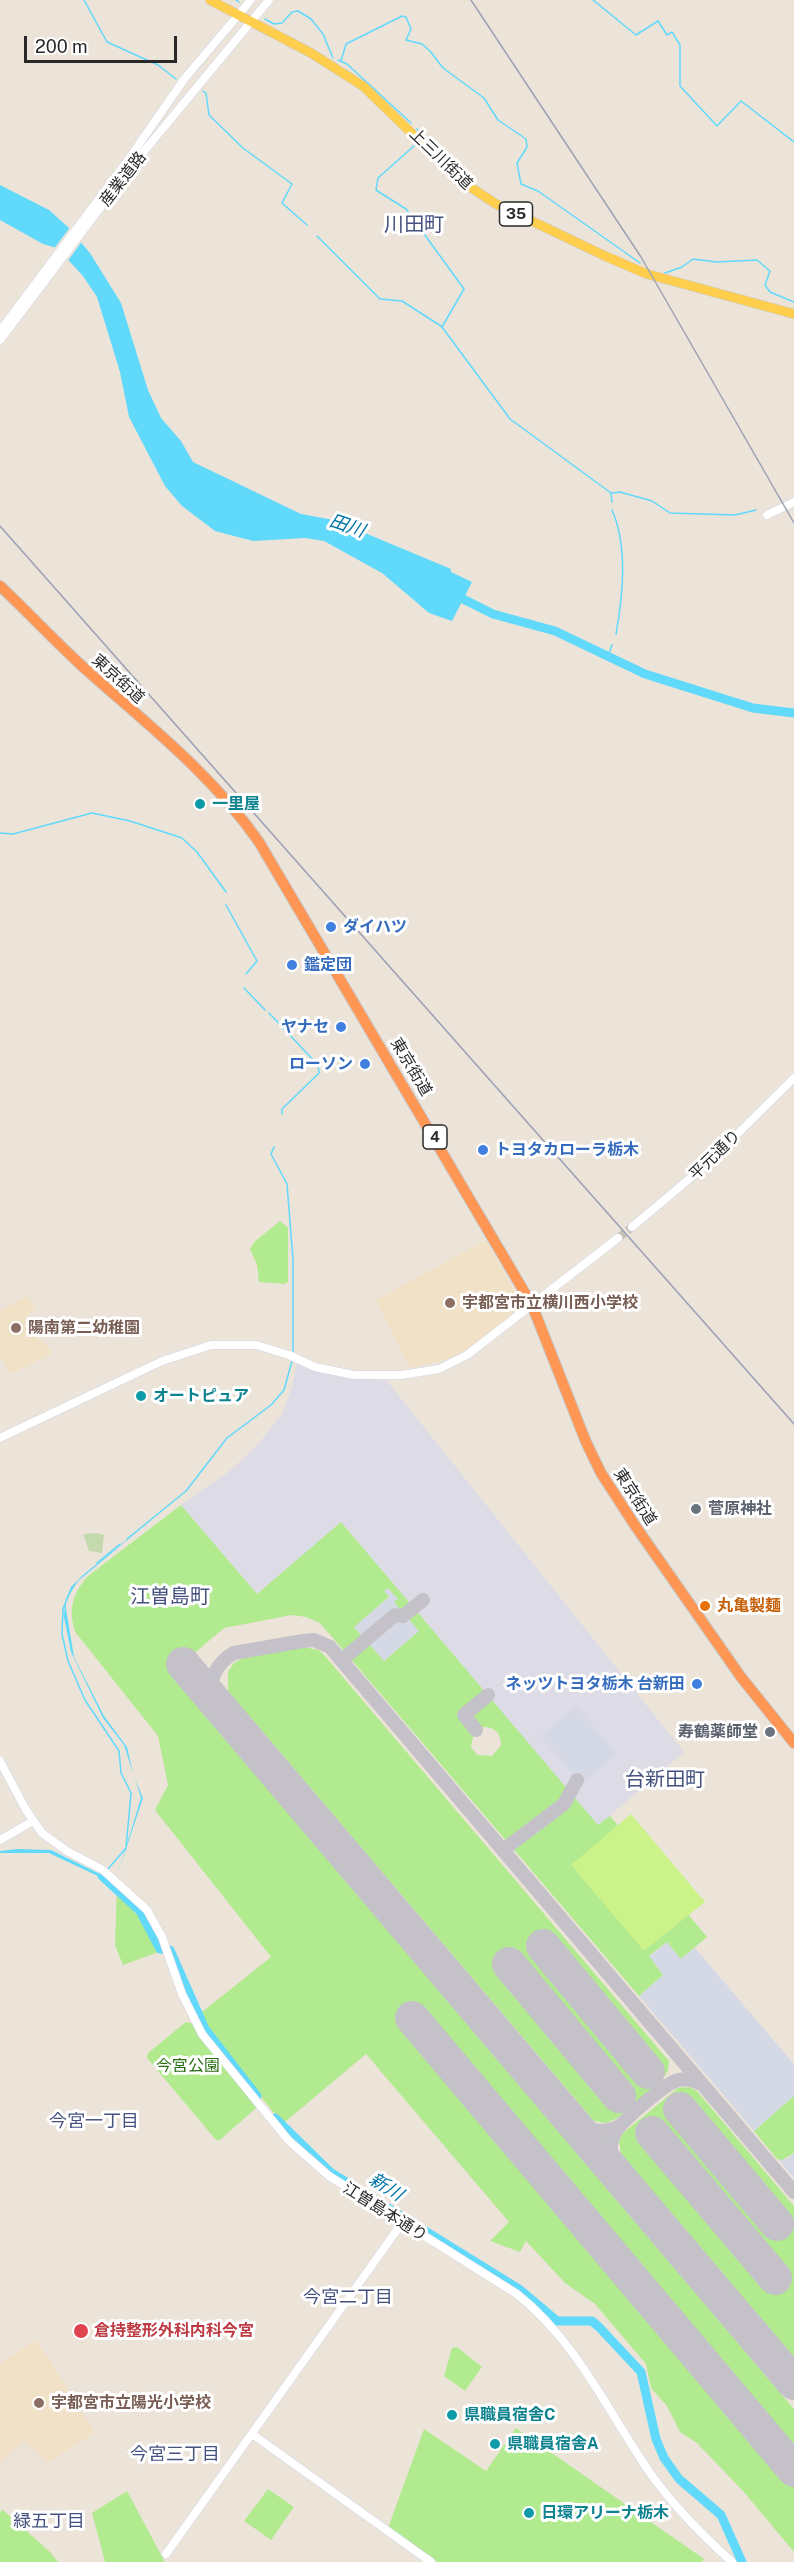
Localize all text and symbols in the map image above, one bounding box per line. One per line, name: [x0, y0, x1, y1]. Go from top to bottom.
scale bar: [27, 24, 180, 62]
text: 200 m: [35, 36, 88, 57]
street label: 上三川街道: [406, 124, 476, 194]
street label: 産業道路: [96, 148, 150, 210]
road number: 35: [500, 202, 532, 226]
district label: 川田町: [384, 213, 444, 237]
water label: 田川: [326, 510, 368, 542]
street label: 東京街道: [88, 650, 148, 708]
place label: 一里屋: [212, 794, 260, 814]
marker: 一里屋: [193, 797, 207, 811]
place label: ダイハツ: [343, 917, 407, 937]
marker: ダイハツ: [324, 920, 338, 934]
place label: 鑑定団: [304, 955, 352, 975]
marker: 鑑定団: [285, 958, 299, 972]
place label: ヤナセ: [281, 1017, 329, 1037]
marker: ヤナセ: [334, 1020, 348, 1034]
street label: 東京街道: [386, 1035, 436, 1099]
place label: ローソン: [289, 1054, 353, 1074]
marker: ローソン: [358, 1057, 372, 1071]
road number: 4: [423, 1125, 447, 1149]
street label: 平元通り: [685, 1126, 745, 1184]
place label: トヨタカローラ栃木: [495, 1140, 639, 1160]
marker: トヨタカローラ栃木: [476, 1143, 490, 1157]
place label: 宇都宮市立横川西小学校: [462, 1293, 638, 1313]
marker: 宇都宮市立横川西小学校: [443, 1296, 457, 1310]
place label: 陽南第二幼稚園: [28, 1318, 140, 1338]
marker: 陽南第二幼稚園: [9, 1321, 23, 1335]
place label: オートピュア: [153, 1386, 249, 1406]
marker: オートピュア: [134, 1389, 148, 1403]
street label: 東京街道: [610, 1465, 660, 1529]
place label: 菅原神社: [708, 1499, 772, 1519]
marker: 菅原神社: [689, 1502, 703, 1516]
district label: 江曽島町: [130, 1585, 210, 1609]
place label: 丸亀製麺: [717, 1596, 781, 1616]
marker: 丸亀製麺: [698, 1599, 712, 1613]
place label: ネッツトヨタ栃木 台新田: [505, 1674, 685, 1694]
marker: ネッツトヨタ栃木 台新田: [690, 1677, 704, 1691]
place label: 寿鶴薬師堂: [678, 1722, 758, 1742]
marker: 寿鶴薬師堂: [763, 1725, 777, 1739]
district label: 台新田町: [625, 1768, 705, 1792]
park label: 今宮公園: [156, 2056, 220, 2076]
district label: 今宮一丁目: [49, 2110, 139, 2132]
water label: 新川: [365, 2168, 407, 2206]
street label: 江曽島本通り: [339, 2178, 431, 2246]
district label: 今宮二丁目: [303, 2286, 393, 2308]
place label: 倉持整形外科内科今宮: [94, 2321, 254, 2341]
marker: 倉持整形外科内科今宮: [72, 2322, 90, 2340]
place label: 宇都宮市立陽光小学校: [51, 2393, 211, 2413]
marker: 宇都宮市立陽光小学校: [32, 2396, 46, 2410]
place label: 県職員宿舎C: [464, 2405, 555, 2425]
marker: 県職員宿舎C: [445, 2408, 459, 2422]
place label: 県職員宿舎A: [507, 2434, 599, 2454]
marker: 県職員宿舎A: [488, 2437, 502, 2451]
district label: 今宮三丁目: [130, 2443, 220, 2465]
place label: 日環アリーナ栃木: [541, 2503, 669, 2523]
marker: 日環アリーナ栃木: [522, 2506, 536, 2520]
district label: 緑五丁目: [13, 2510, 85, 2532]

